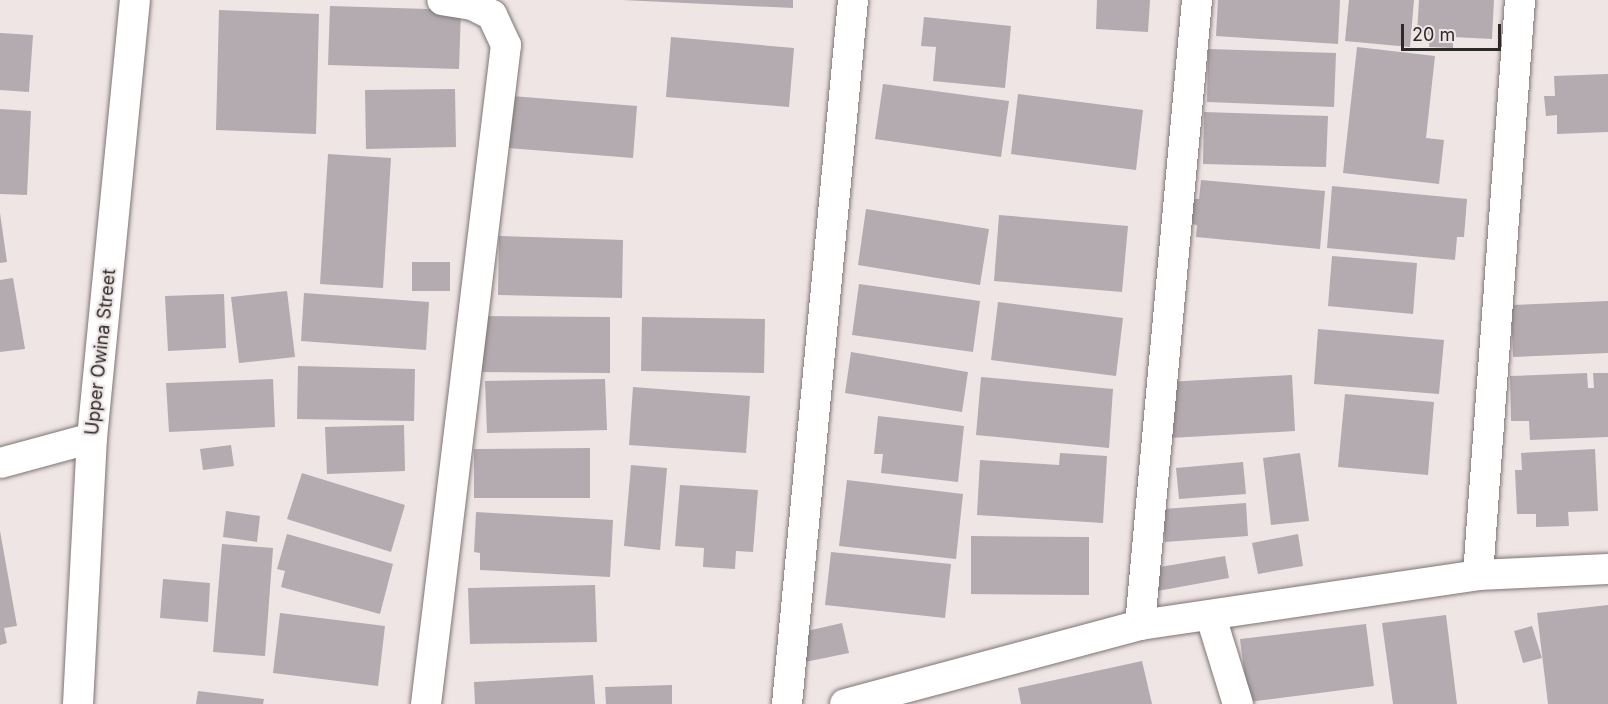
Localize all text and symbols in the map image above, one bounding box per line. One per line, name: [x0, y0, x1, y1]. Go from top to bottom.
scale bar: [1404, 12, 1504, 50]
text: 20 m: [1412, 24, 1455, 45]
street label: Upper Owina Street: [82, 268, 120, 436]

